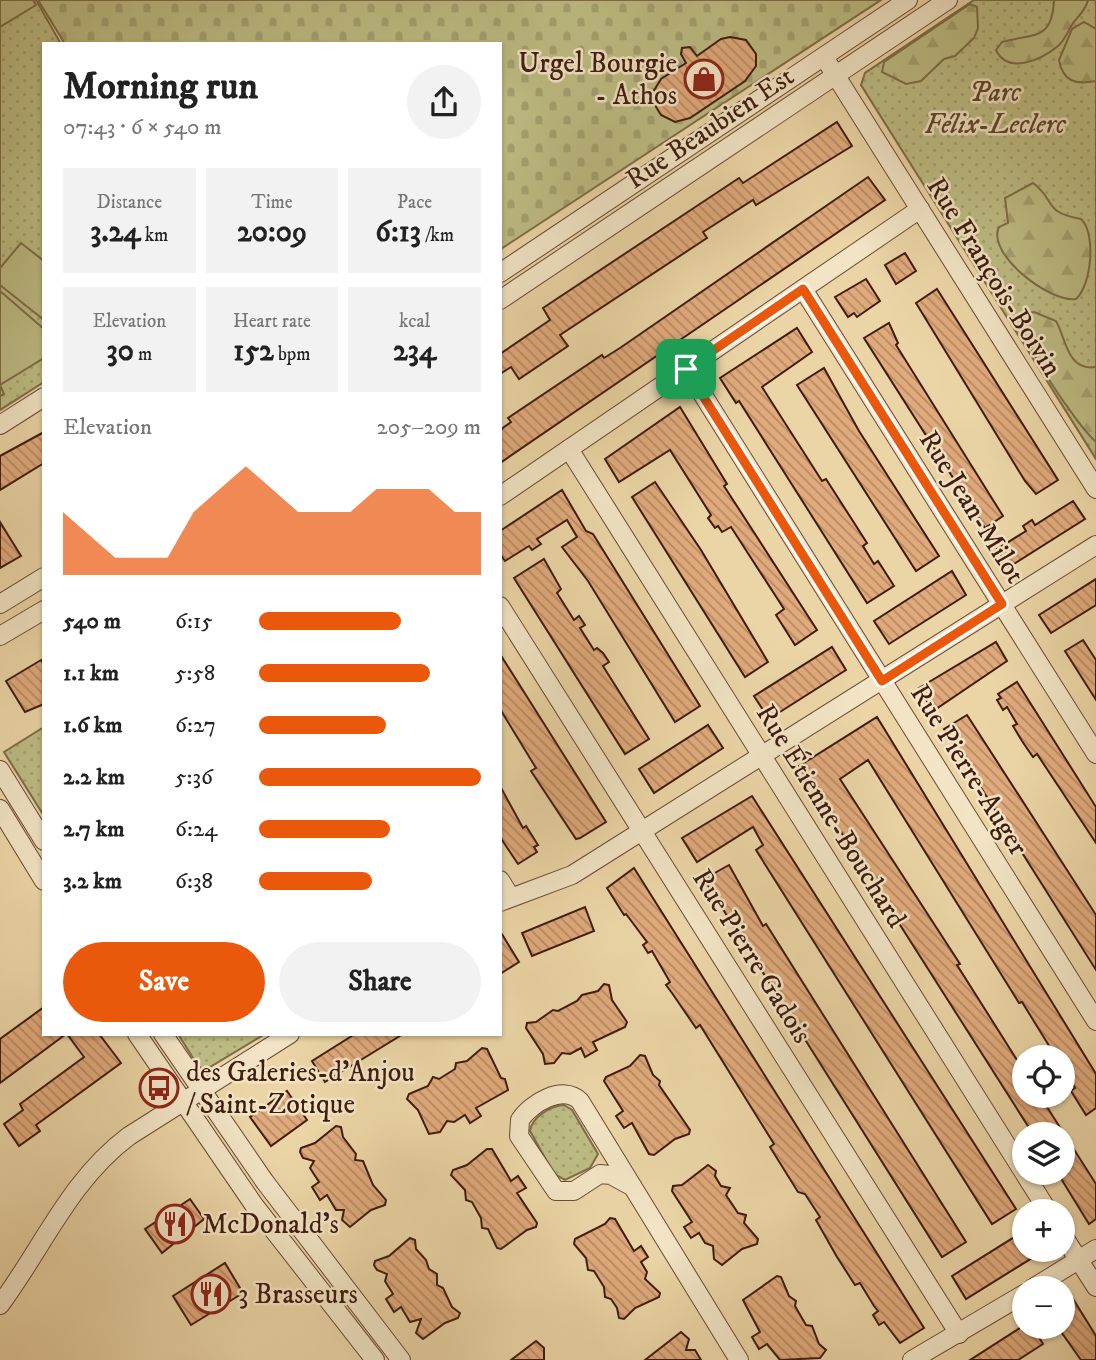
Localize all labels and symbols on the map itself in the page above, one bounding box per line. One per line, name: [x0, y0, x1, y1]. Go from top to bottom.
place label: Urgel Bourgie - Athos: [518, 46, 677, 113]
shop icon: Urgel Bourgie - Athos: [683, 58, 725, 100]
street label: Rue Beaubien Est: [619, 59, 801, 197]
park label: Parc Félix-Leclerc: [924, 75, 1067, 142]
street label: Rue François-Boivin: [919, 171, 1070, 384]
pin: [656, 339, 716, 399]
street label: Rue Jean-Milot: [911, 424, 1033, 590]
street label: Rue Pierre-Auger: [902, 678, 1036, 863]
street label: Rue Étienne-Bouchard: [748, 698, 914, 934]
street label: Rue Pierre Gadois: [684, 862, 820, 1050]
place label: des Galeries-d'Anjou / Saint-Zotique: [186, 1055, 415, 1122]
bus stop icon: des Galeries-d'Anjou / Saint-Zotique: [138, 1067, 180, 1109]
restaurant icon: McDonald's: [154, 1203, 196, 1245]
place label: McDonald's: [202, 1207, 339, 1242]
restaurant icon: 3 Brasseurs: [190, 1273, 232, 1315]
place label: 3 Brasseurs: [238, 1277, 358, 1312]

